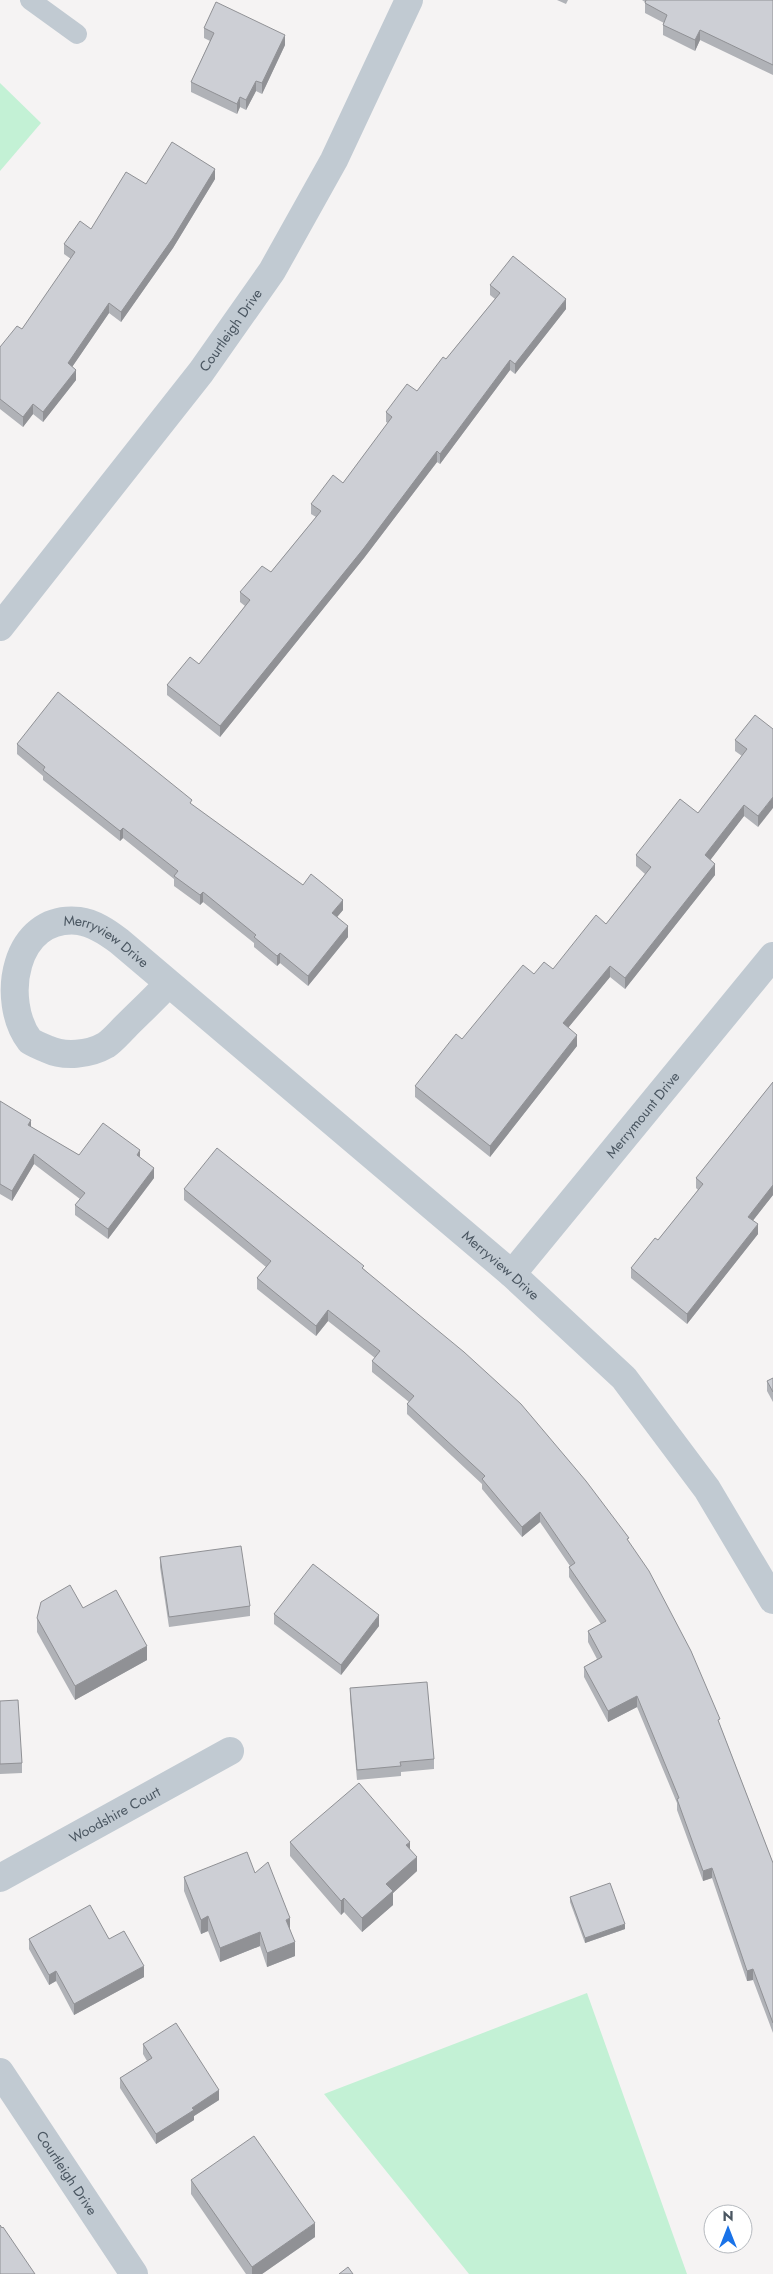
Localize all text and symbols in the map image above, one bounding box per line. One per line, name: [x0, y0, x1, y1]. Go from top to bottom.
street label: Courtleigh Drive: [194, 284, 267, 376]
street label: Merryview Drive: [63, 910, 153, 972]
street label: Merrymount Drive: [601, 1067, 684, 1162]
street label: Merryview Drive: [458, 1226, 544, 1305]
street label: Woodshire Court: [65, 1781, 164, 1848]
street label: Courtleigh Drive: [32, 2127, 102, 2219]
north arrow: [703, 2204, 753, 2254]
text: N: [722, 2206, 734, 2226]

